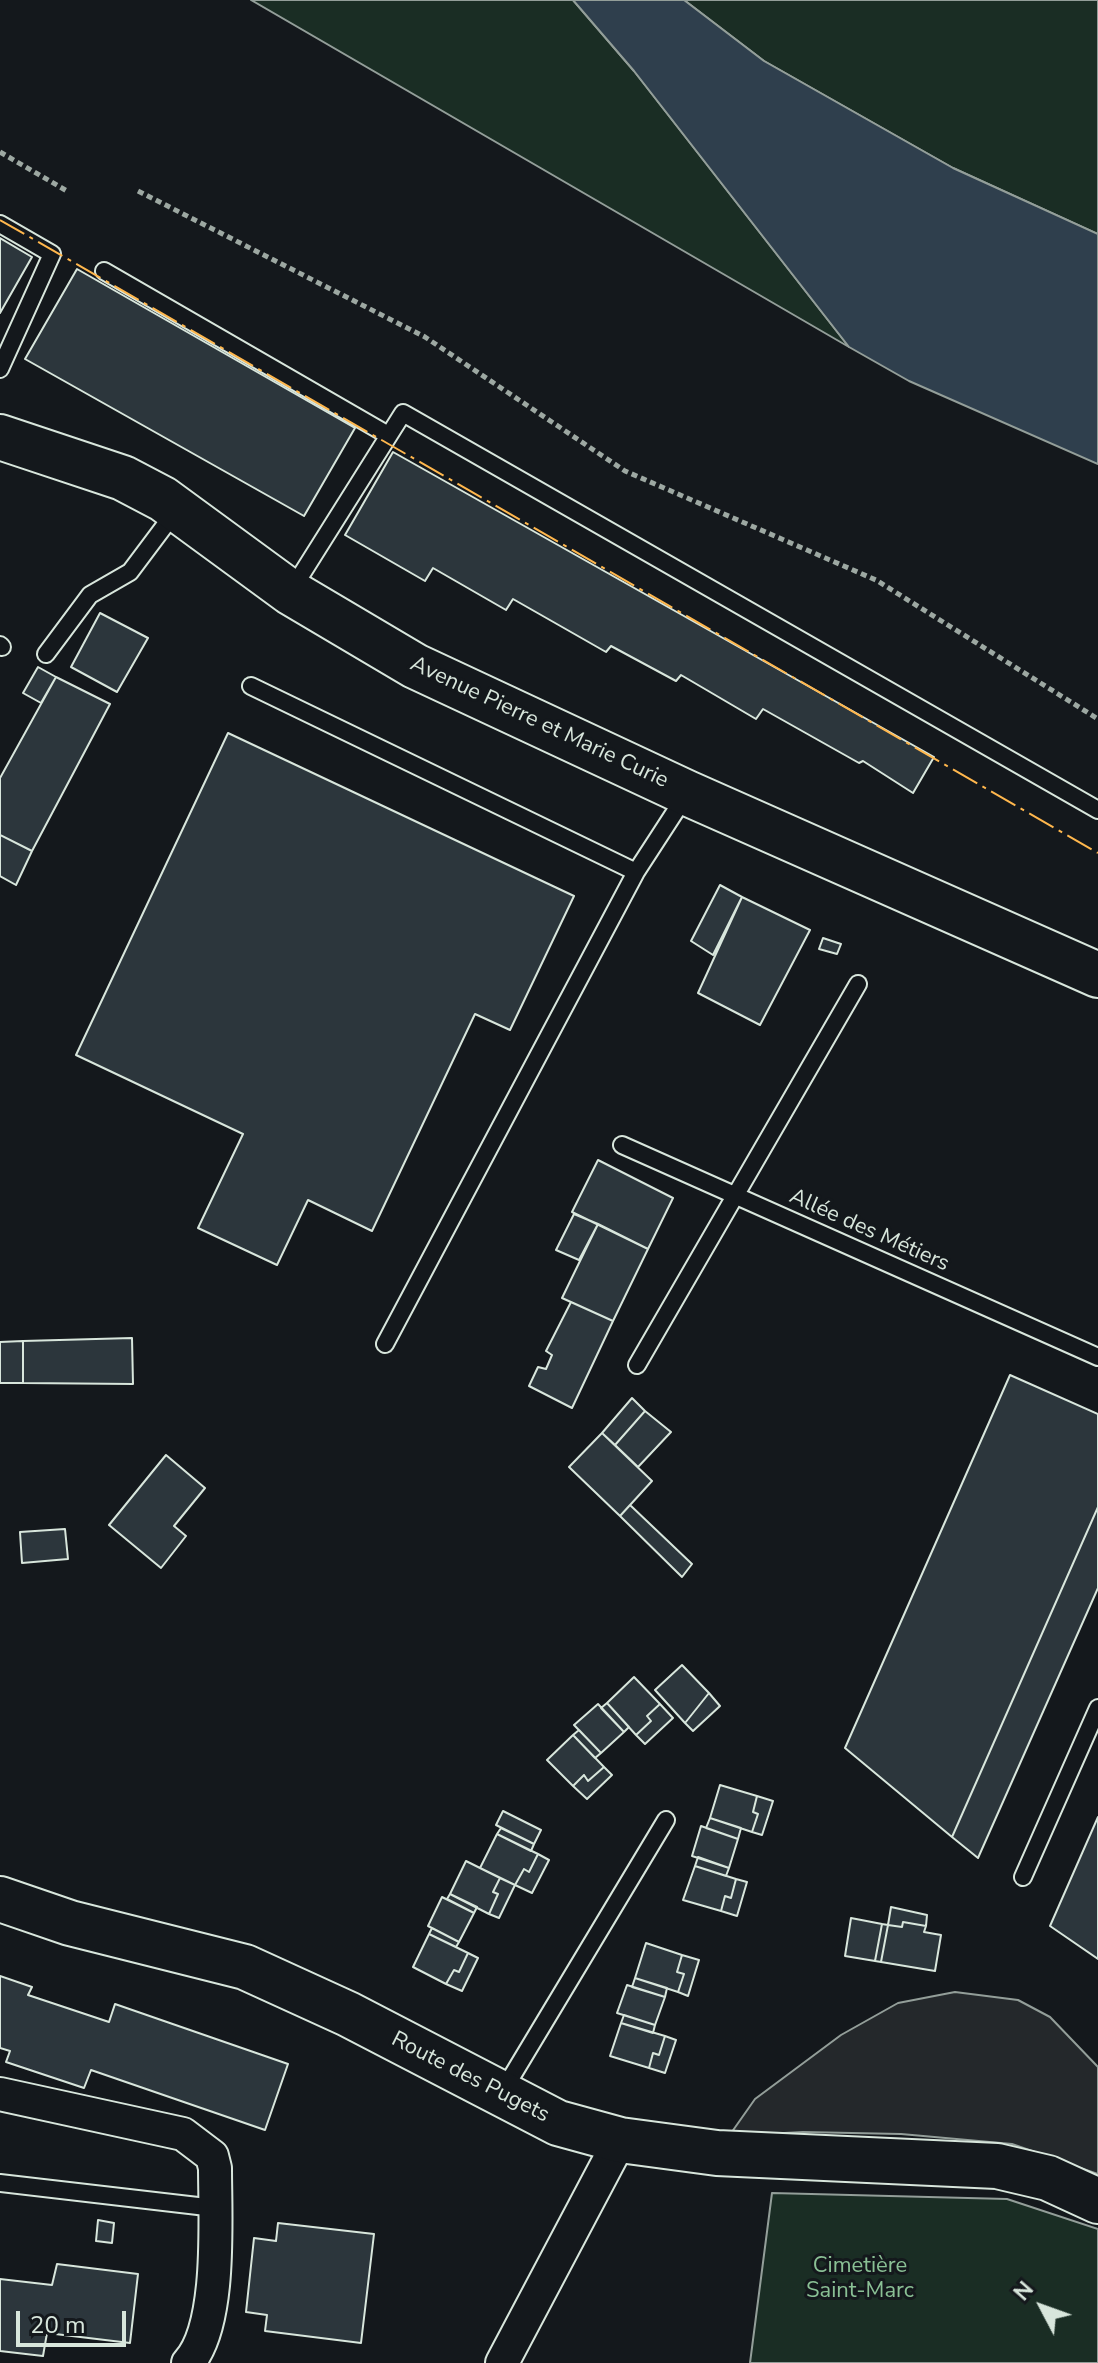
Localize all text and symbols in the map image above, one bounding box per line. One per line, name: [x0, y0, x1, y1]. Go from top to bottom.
street label: Avenue Pierre et Marie Curie: [406, 652, 672, 794]
street label: Allée des Métiers: [785, 1184, 953, 1278]
street label: Route des Pugets: [387, 2027, 553, 2129]
park label: Cimetière Saint-Marc: [806, 2254, 914, 2306]
north arrow: [1002, 2267, 1082, 2347]
text: N: [1007, 2275, 1041, 2307]
scale bar: [20, 2295, 130, 2345]
text: 20 m: [30, 2309, 86, 2341]

